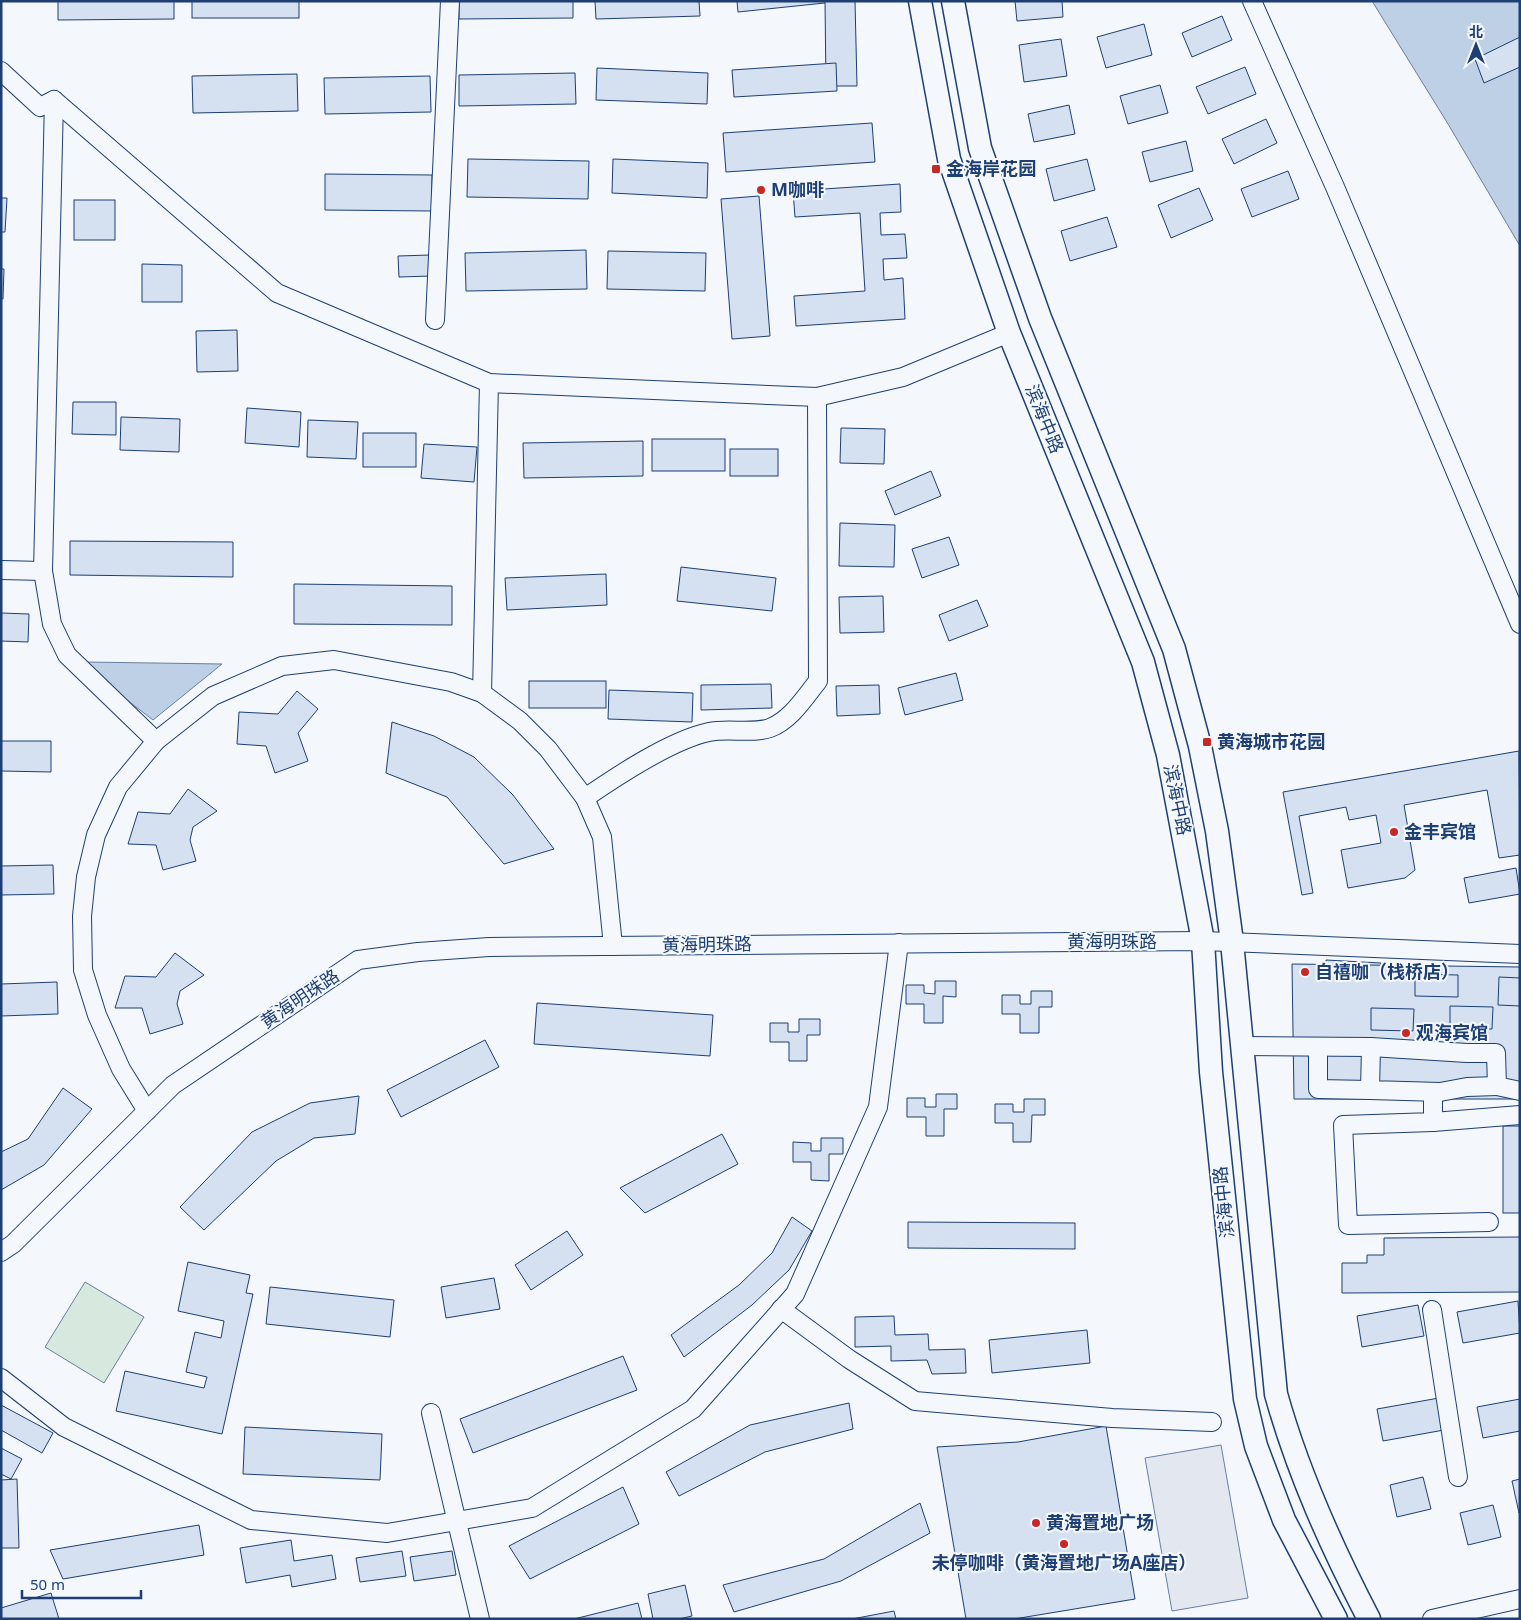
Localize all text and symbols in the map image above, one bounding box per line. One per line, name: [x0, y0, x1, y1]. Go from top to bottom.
north arrow: [1451, 20, 1501, 70]
text: 北: [1469, 22, 1483, 41]
place label: 金海岸花园: [946, 156, 1036, 180]
marker: 金海岸花园: [930, 163, 942, 175]
place label: M咖啡: [771, 177, 824, 201]
marker: M咖啡: [755, 184, 767, 196]
street label: 滨海中路: [1020, 381, 1070, 456]
place label: 黄海城市花园: [1217, 729, 1325, 753]
marker: 黄海城市花园: [1201, 736, 1213, 748]
street label: 滨海中路: [1159, 762, 1197, 838]
place label: 金丰宾馆: [1404, 819, 1476, 843]
marker: 金丰宾馆: [1388, 826, 1400, 838]
street label: 黄海明珠路: [1067, 929, 1157, 953]
street label: 黄海明珠路: [662, 931, 752, 957]
place label: 自禧咖（栈桥店）: [1315, 959, 1459, 983]
street label: 黄海明珠路: [255, 963, 343, 1033]
marker: 自禧咖（栈桥店）: [1299, 966, 1311, 978]
place label: 观海宾馆: [1416, 1020, 1488, 1044]
marker: 观海宾馆: [1400, 1027, 1412, 1039]
street label: 滨海中路: [1207, 1165, 1239, 1239]
place label: 黄海置地广场: [1046, 1510, 1154, 1534]
marker: 黄海置地广场: [1030, 1517, 1042, 1529]
marker: 未停咖啡（黄海置地广场A座店）: [1058, 1538, 1070, 1550]
place label: 未停咖啡（黄海置地广场A座店）: [932, 1550, 1196, 1574]
scale bar: [22, 1568, 141, 1600]
text: 50 m: [30, 1574, 65, 1594]

